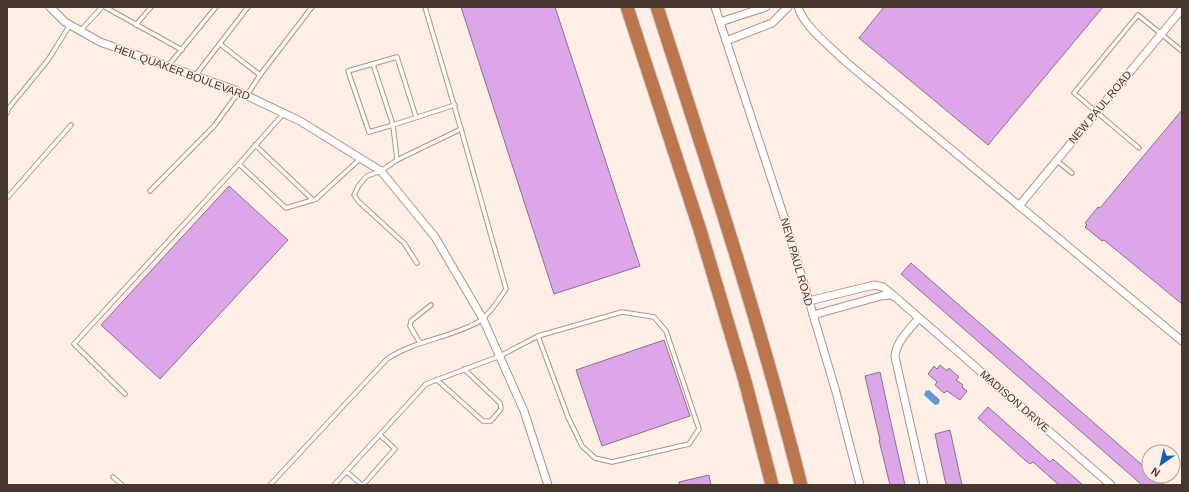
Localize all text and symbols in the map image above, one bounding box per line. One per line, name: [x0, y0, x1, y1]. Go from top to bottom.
street label: HEIL QUAKER BOULEVARD: [112, 42, 252, 102]
street label: NEW PAUL ROAD: [1066, 68, 1134, 146]
street label: NEW PAUL ROAD: [779, 217, 815, 307]
street label: MADISON DRIVE: [978, 368, 1052, 434]
north arrow: [1141, 444, 1181, 484]
text: N: [1149, 465, 1162, 479]

